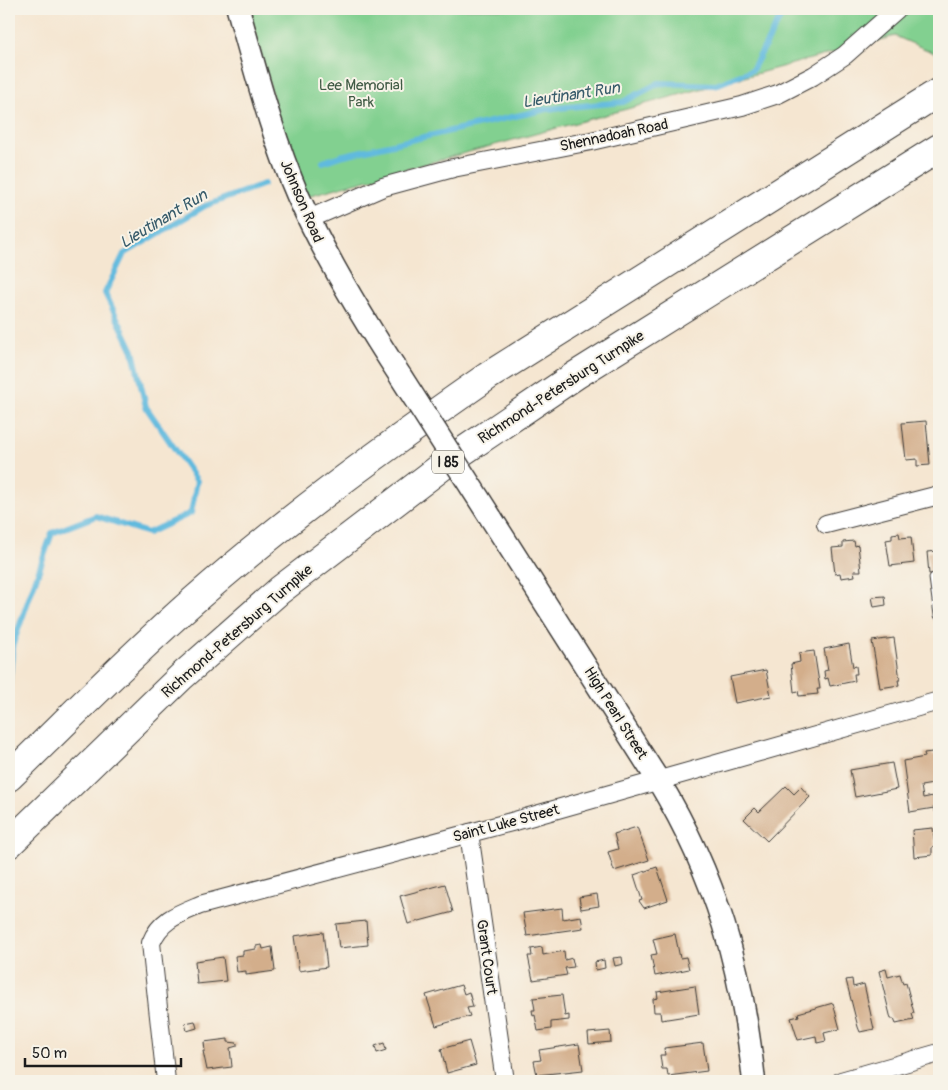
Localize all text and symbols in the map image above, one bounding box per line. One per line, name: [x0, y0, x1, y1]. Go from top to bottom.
park label: Lee Memorial Park: [319, 76, 403, 112]
water label: Lieutinant Run: [521, 77, 622, 113]
street label: Shennadoah Road: [558, 115, 670, 156]
street label: Johnson Road: [276, 157, 327, 245]
water label: Lieutinant Run: [116, 185, 212, 253]
street label: Richmond-Petersburg Turnpike: [475, 326, 648, 448]
road number: I 85: [432, 451, 464, 474]
street label: Richmond-Petersburg Turnpike: [158, 560, 317, 702]
street label: High Pearl Street: [580, 663, 652, 764]
street label: Saint Luke Street: [451, 800, 562, 847]
street label: Grant Court: [472, 918, 501, 997]
scale bar: [25, 1035, 181, 1067]
text: 50 m: [32, 1044, 67, 1063]

